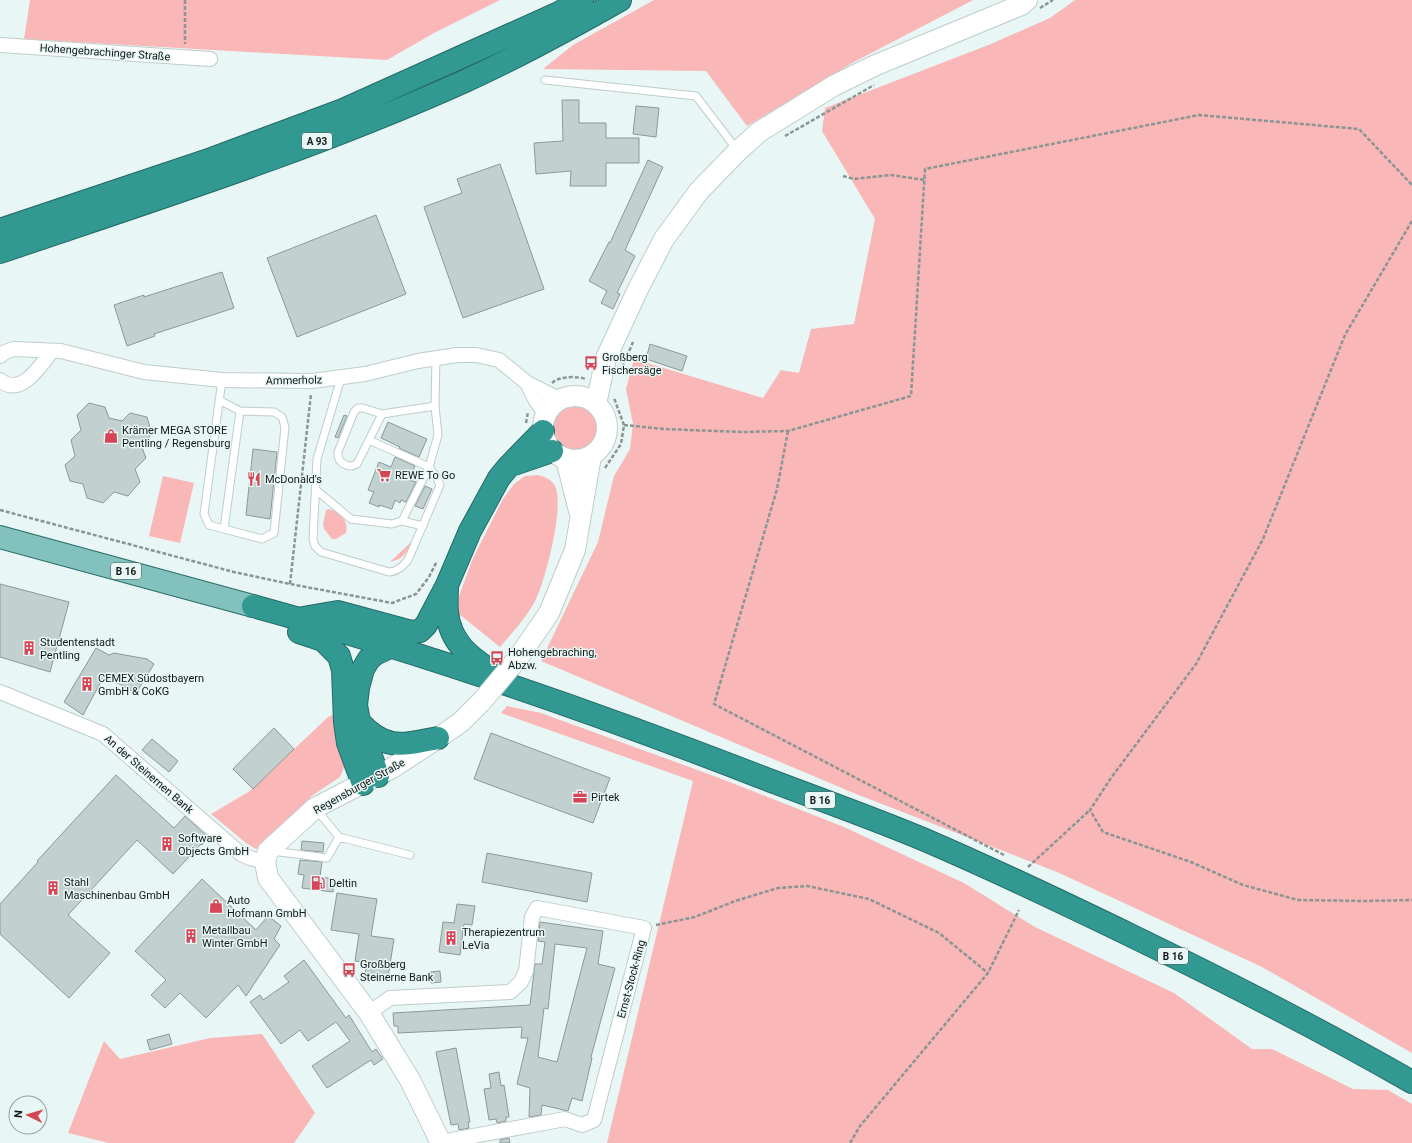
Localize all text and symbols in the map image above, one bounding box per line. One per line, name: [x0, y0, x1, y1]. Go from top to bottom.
street label: Hohengebrachinger Straße: [39, 41, 171, 64]
road number: A 93: [302, 133, 332, 149]
place label: Großberg Fischersäge: [602, 351, 662, 377]
bus stop icon: Großberg Fischersäge: [583, 355, 599, 371]
street label: Ammerholz: [266, 373, 323, 387]
place label: Krämer MEGA STORE Pentling / Regensburg: [122, 424, 230, 450]
shop icon: Krämer MEGA STORE Pentling / Regensburg: [103, 428, 119, 444]
supermarket icon: REWE To Go: [376, 467, 392, 483]
place label: REWE To Go: [395, 469, 455, 482]
restaurant icon: McDonald's: [246, 471, 262, 487]
place label: McDonald's: [265, 473, 322, 486]
road number: B 16: [111, 563, 141, 579]
place label: Studentenstadt Pentling: [40, 636, 115, 662]
building icon: Studentenstadt Pentling: [21, 640, 37, 656]
place label: Hohengebraching, Abzw.: [508, 646, 597, 672]
bus stop icon: Hohengebraching, Abzw.: [489, 650, 505, 666]
place label: CEMEX Südostbayern GmbH & CoKG: [98, 672, 204, 698]
building icon: CEMEX Südostbayern GmbH & CoKG: [79, 676, 95, 692]
street label: An der Steinernen Bank: [101, 732, 196, 817]
street label: Regensburger Straße: [311, 756, 407, 817]
office icon: Pirtek: [572, 789, 588, 805]
place label: Pirtek: [591, 791, 620, 804]
road number: B 16: [805, 792, 835, 808]
place label: Software Objects GmbH: [178, 832, 249, 858]
building icon: Software Objects GmbH: [159, 836, 175, 852]
fuel station icon: Deltin: [310, 875, 326, 891]
place label: Stahl Maschinenbau GmbH: [64, 876, 170, 902]
place label: Deltin: [329, 877, 357, 890]
building icon: Stahl Maschinenbau GmbH: [45, 880, 61, 896]
place label: Auto Hofmann GmbH: [227, 894, 307, 920]
shop icon: Auto Hofmann GmbH: [208, 898, 224, 914]
place label: Metallbau Winter GmbH: [202, 924, 268, 950]
place label: Therapiezentrum LeVia: [462, 926, 545, 952]
building icon: Metallbau Winter GmbH: [183, 928, 199, 944]
building icon: Therapiezentrum LeVia: [443, 930, 459, 946]
street label: Ernst-Stock-Ring: [615, 938, 648, 1020]
road number: B 16: [1158, 948, 1188, 964]
place label: Großberg Steinerne Bank: [360, 958, 434, 984]
bus stop icon: Großberg Steinerne Bank: [341, 962, 357, 978]
north arrow: [8, 1095, 48, 1135]
text: N: [12, 1110, 25, 1119]

